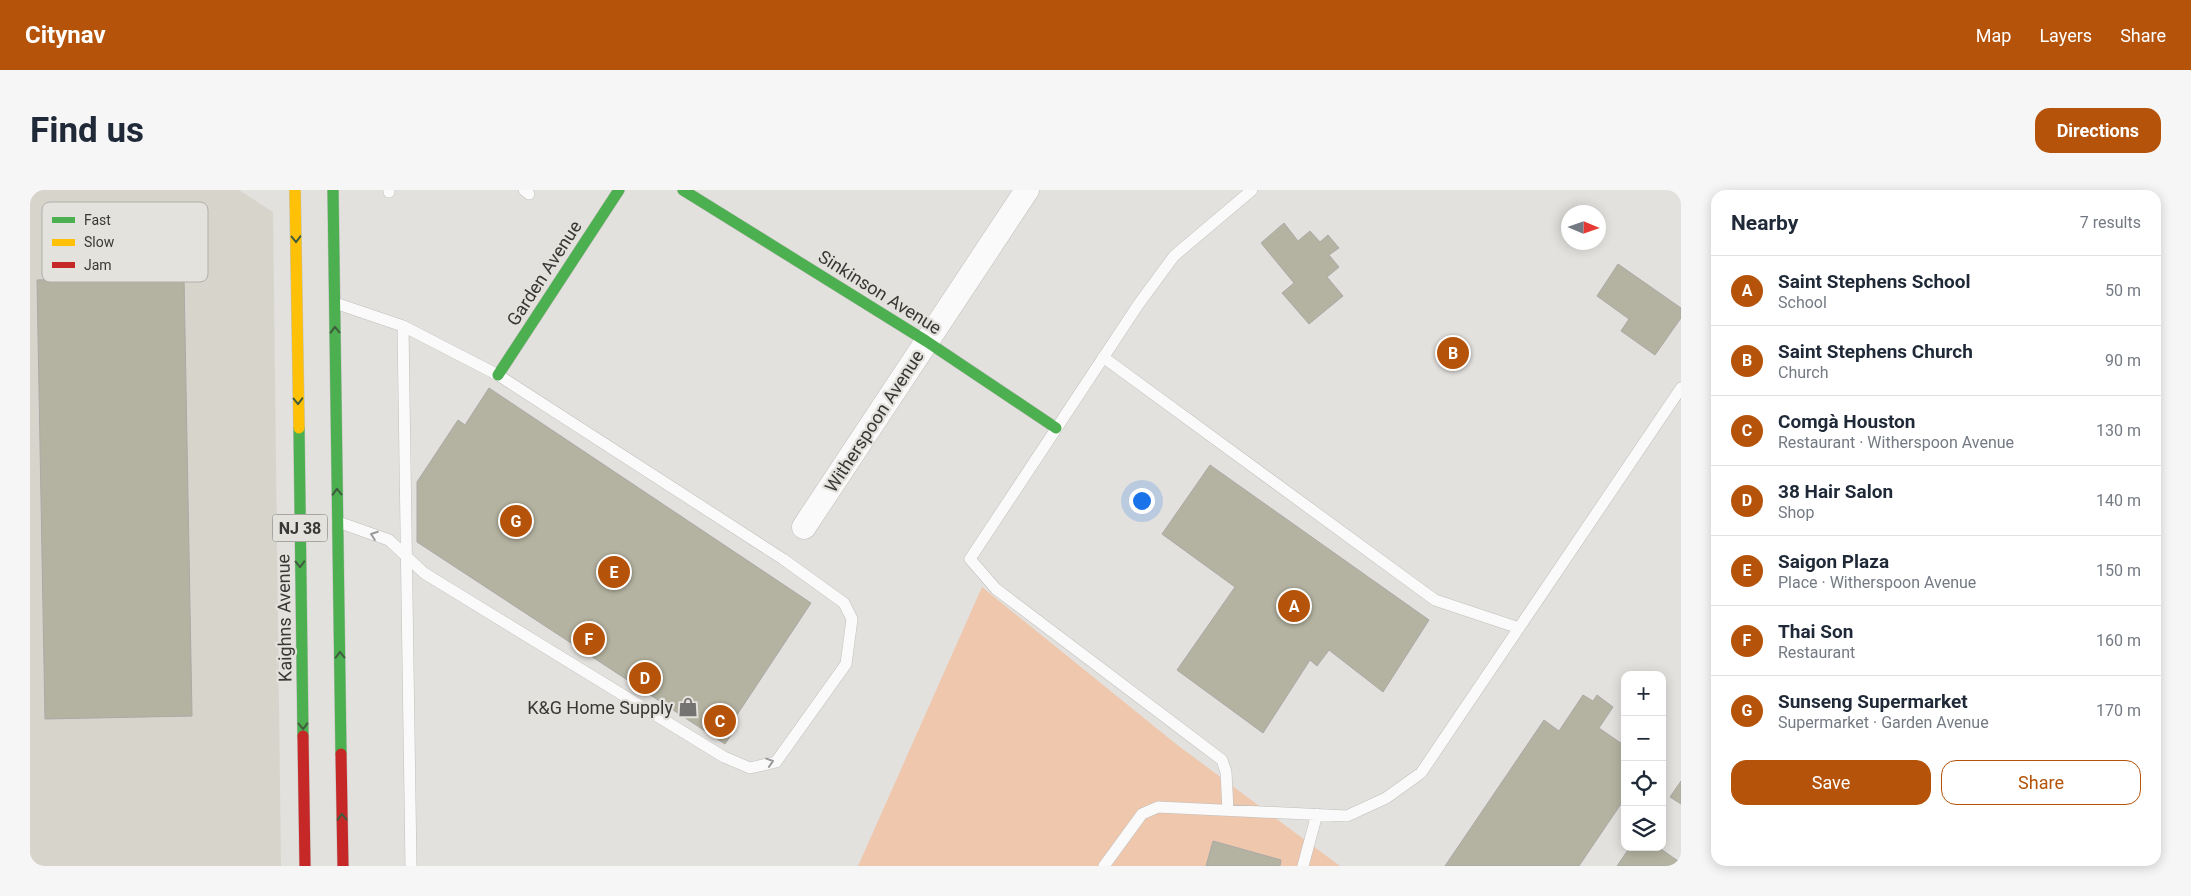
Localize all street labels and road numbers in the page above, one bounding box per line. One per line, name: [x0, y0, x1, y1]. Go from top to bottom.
street label: Garden Avenue: [502, 217, 586, 329]
street label: Sinkinson Avenue: [815, 246, 945, 338]
street label: Witherspoon Avenue: [820, 346, 928, 496]
road number: NJ 38: [272, 514, 328, 542]
street label: Kaighns Avenue: [272, 554, 296, 682]

